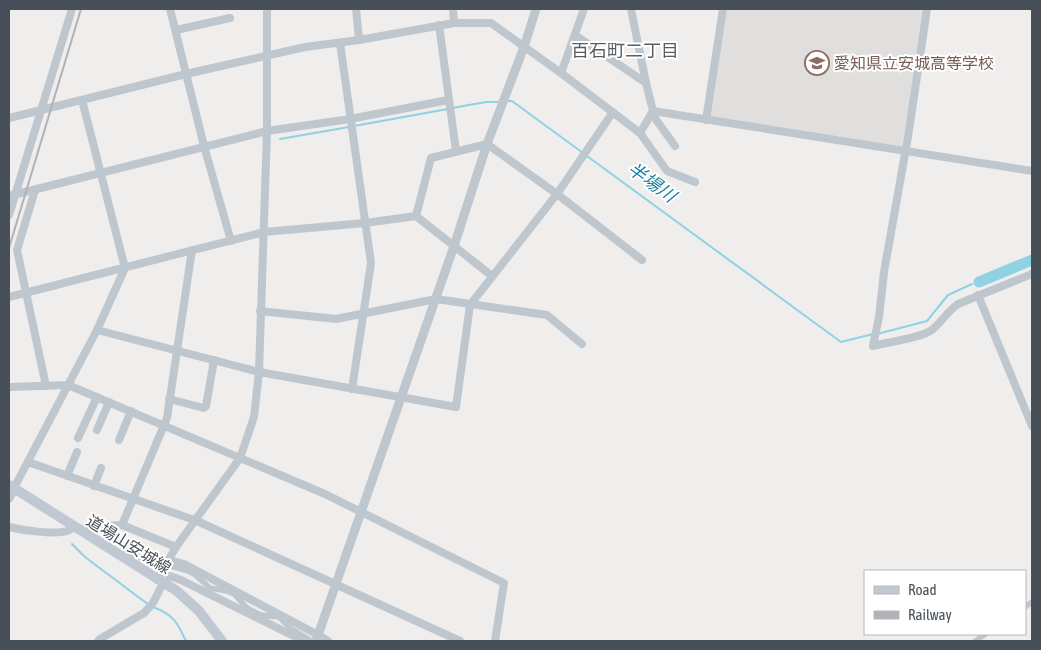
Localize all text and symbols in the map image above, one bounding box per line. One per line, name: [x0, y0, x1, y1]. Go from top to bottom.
district label: 百石町二丁目: [571, 40, 679, 61]
school or university icon: 愛知県立安城高等学校: [804, 50, 830, 76]
place label: 愛知県立安城高等学校: [834, 54, 994, 72]
water label: 半場川: [624, 158, 682, 208]
street label: 道場山安城線: [84, 511, 174, 577]
legend: [864, 570, 1026, 635]
text: Road: [908, 581, 937, 598]
text: Railway: [908, 606, 952, 623]

